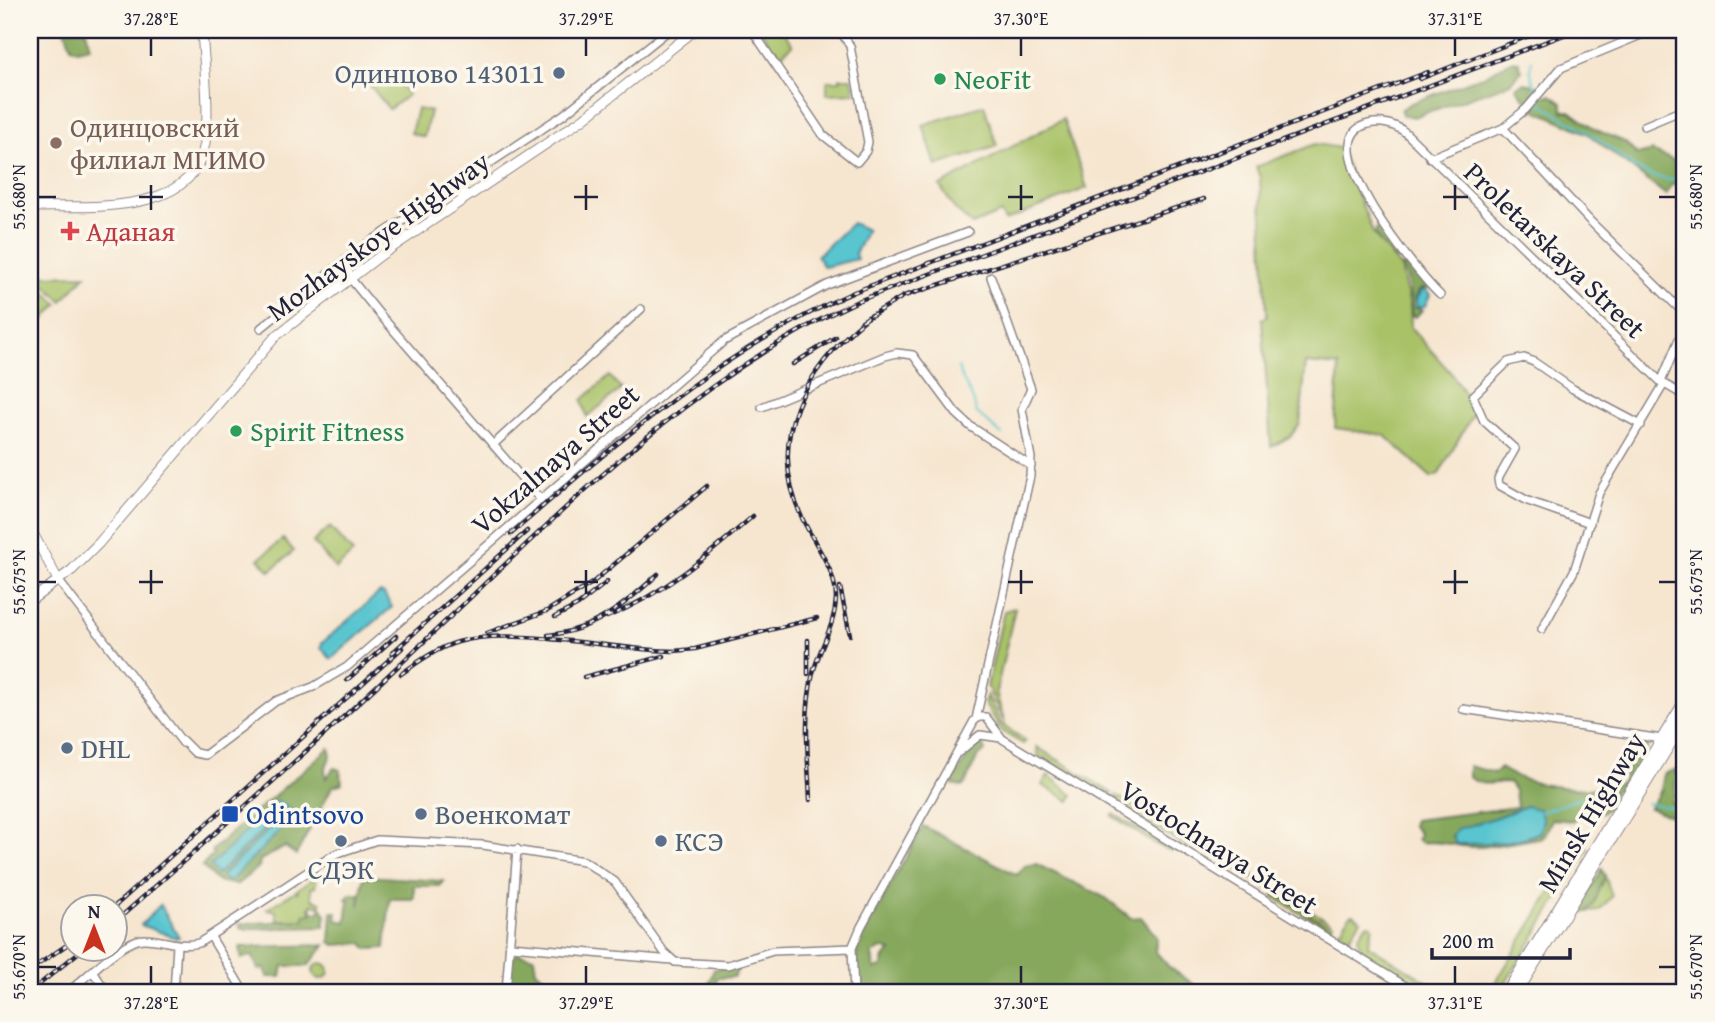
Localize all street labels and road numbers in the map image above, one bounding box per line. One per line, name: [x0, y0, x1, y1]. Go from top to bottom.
street label: Mozhayskoye Highway: [258, 141, 498, 331]
street label: Proletarskaya Street: [1455, 152, 1655, 347]
street label: Vokzalnaya Street: [462, 374, 648, 543]
street label: Minsk Highway: [1526, 724, 1655, 900]
street label: Vostochnaya Street: [1112, 769, 1326, 924]

